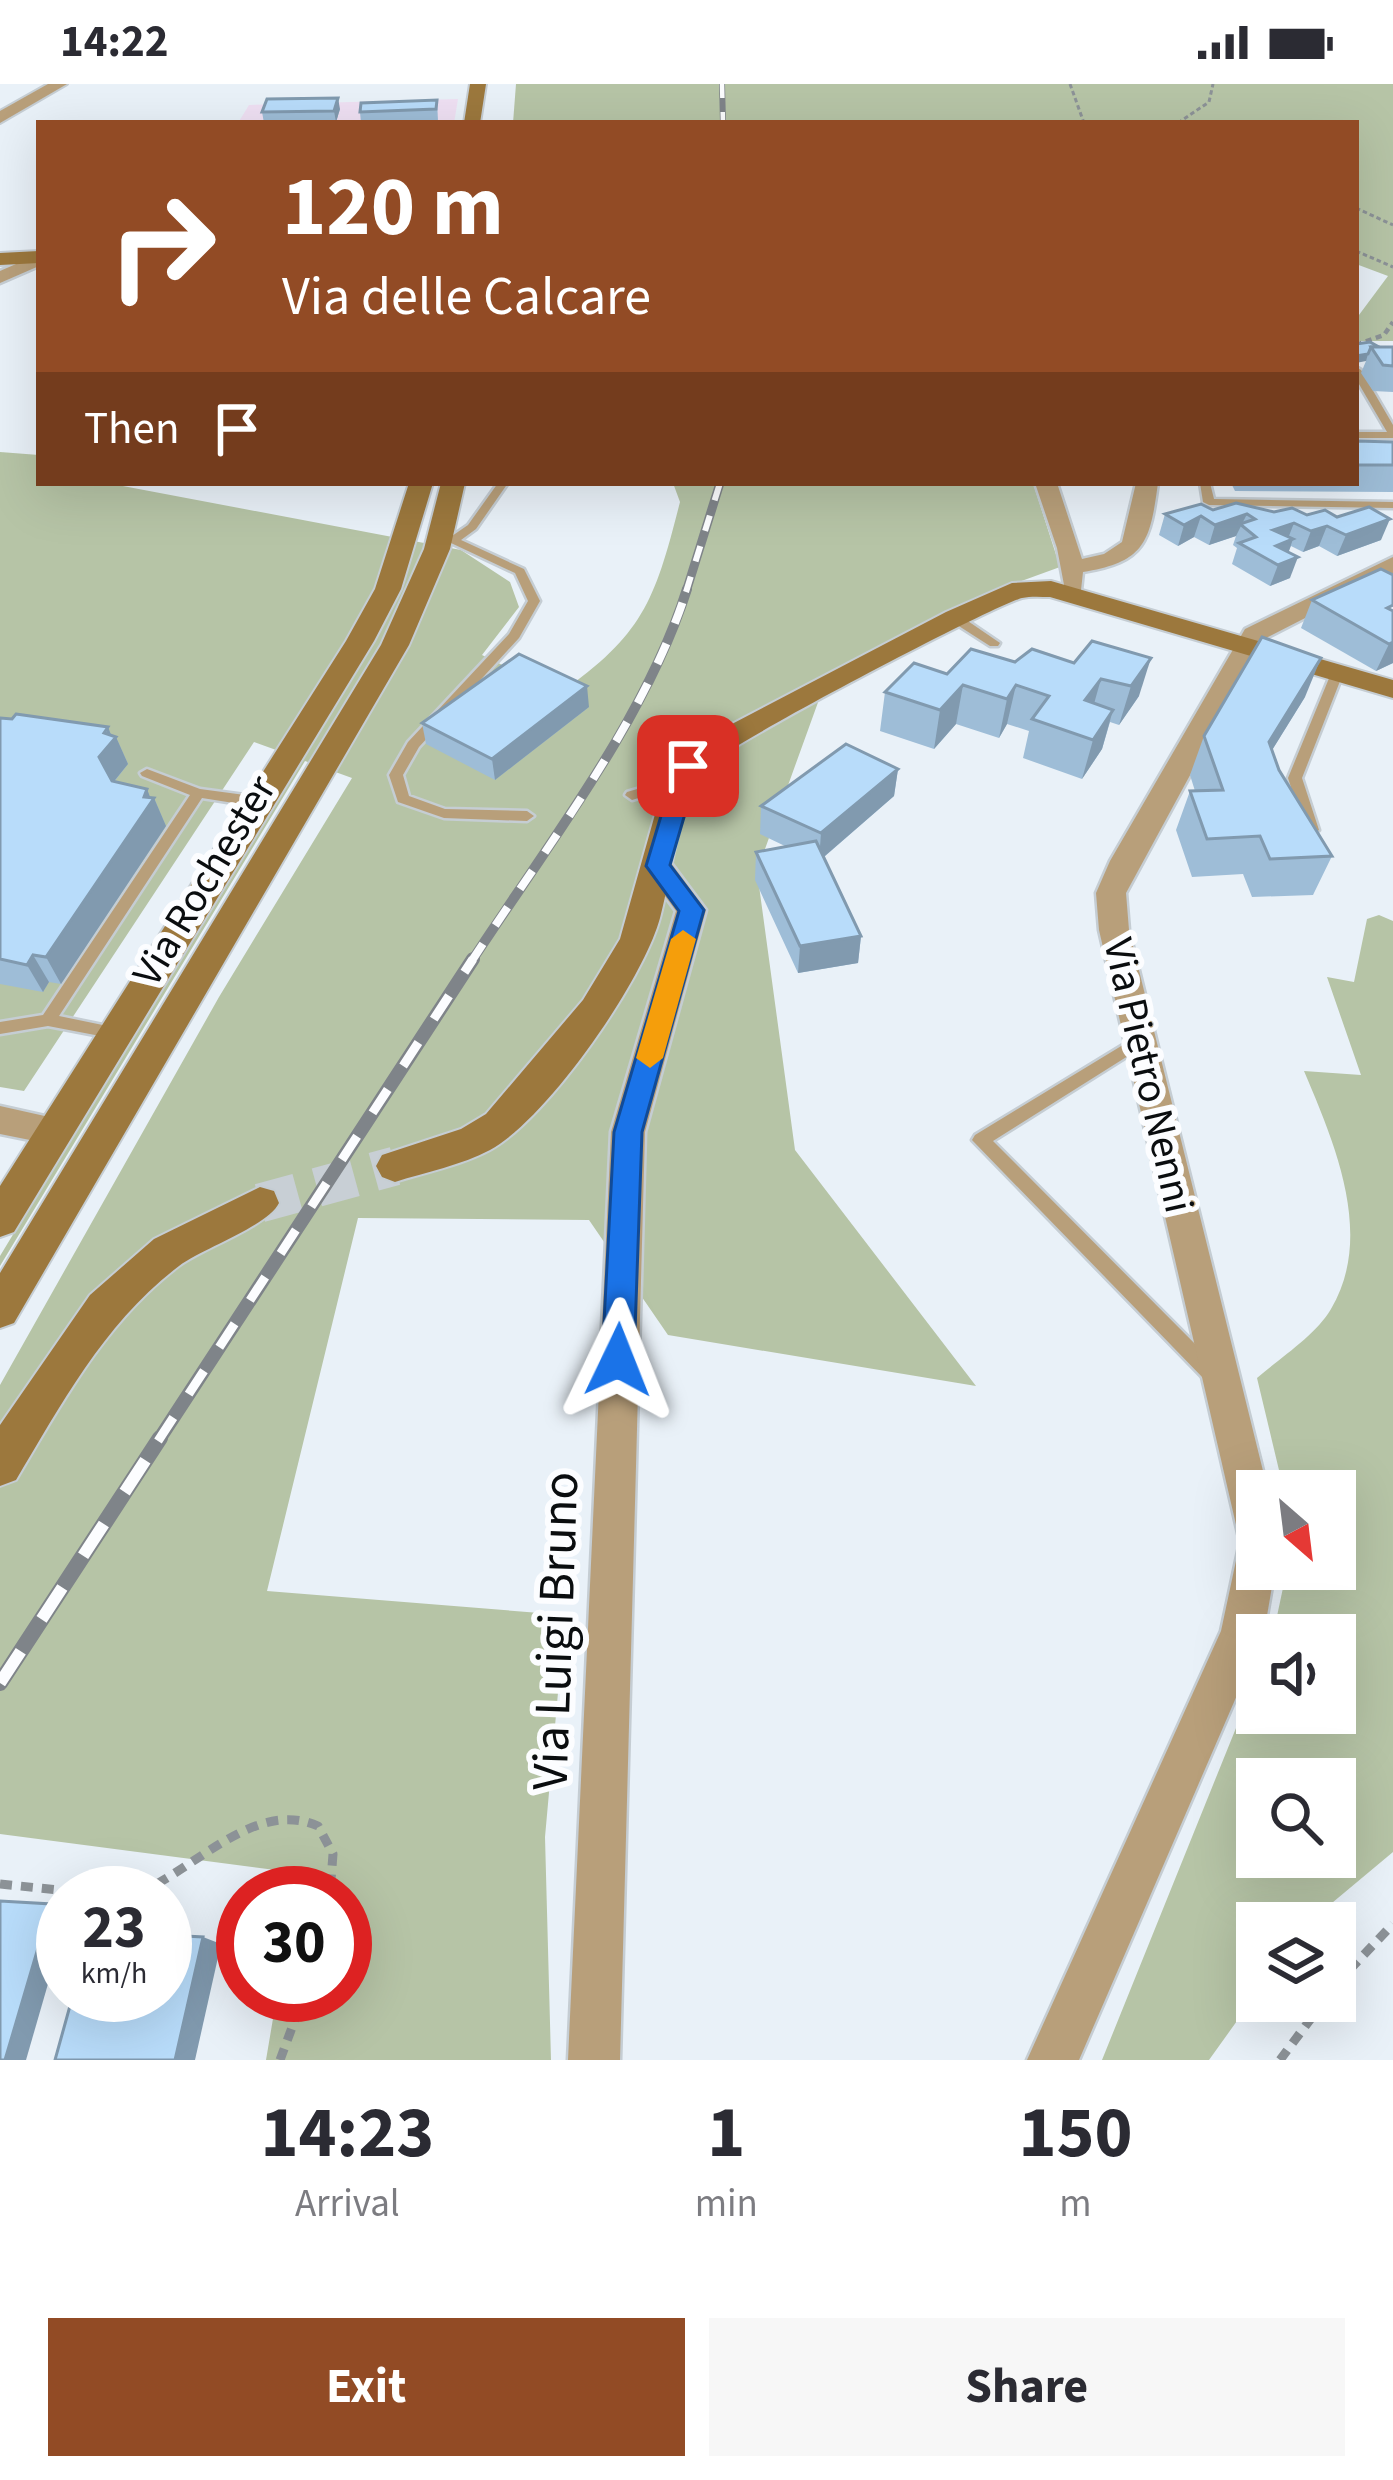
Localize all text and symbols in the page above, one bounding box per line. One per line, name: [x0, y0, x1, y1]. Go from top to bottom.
text: 14:22: [60, 10, 169, 74]
text: 120 m: [282, 148, 504, 268]
icon: right: [84, 168, 240, 324]
text: Via delle Calcare: [282, 259, 651, 336]
icon: arrive: [204, 396, 270, 462]
text: Then: [84, 397, 180, 461]
pin: [637, 715, 739, 817]
icon: arrive: [655, 733, 721, 799]
street label: Via Rochester: [118, 764, 292, 998]
street label: Via Pietro Nenni: [1087, 932, 1209, 1219]
position arrow: [555, 1297, 681, 1423]
north arrow: [1236, 1470, 1356, 1590]
map controls: [1236, 1470, 1356, 2022]
street label: Via Luigi Bruno: [514, 1471, 598, 1792]
button: sound: [1236, 1614, 1356, 1734]
button: search: [1236, 1758, 1356, 1878]
speed limit sign: 30: [216, 1866, 372, 2022]
text: 23: [82, 1886, 146, 1971]
button: layers: [1236, 1902, 1356, 2022]
text: km/h: [81, 1952, 147, 1995]
text: 14:23: [261, 2082, 434, 2185]
text: 1: [707, 2082, 745, 2185]
text: 150: [1018, 2082, 1133, 2185]
text: Arrival: [295, 2176, 400, 2232]
text: min: [695, 2176, 758, 2232]
text: m: [1059, 2176, 1092, 2232]
button: Exit: [48, 2318, 685, 2456]
button: Share: [709, 2318, 1345, 2456]

